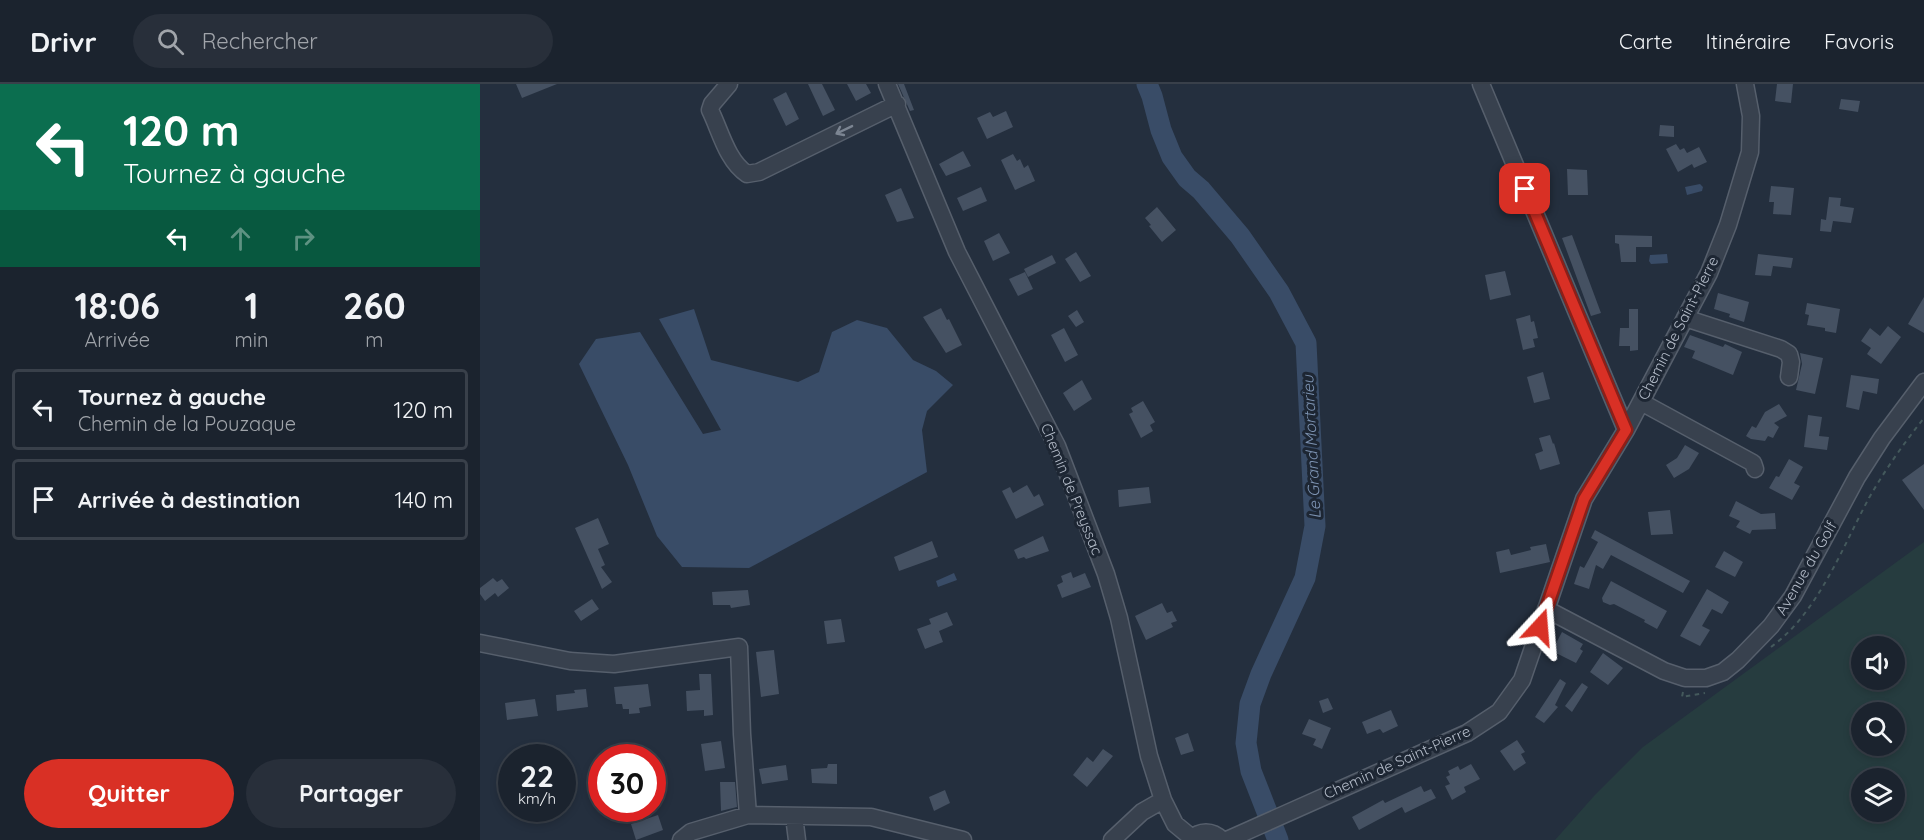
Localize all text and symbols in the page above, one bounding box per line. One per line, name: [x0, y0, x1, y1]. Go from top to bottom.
search box: [133, 14, 553, 68]
text: Drivr: [30, 24, 97, 59]
icon: search: [154, 25, 187, 58]
text: Rechercher: [202, 27, 318, 55]
text: Carte: [1619, 28, 1673, 54]
text: Itinéraire: [1706, 28, 1791, 54]
text: Favoris: [1824, 28, 1894, 54]
text: 120 m: [123, 104, 240, 157]
icon: left: [24, 108, 102, 186]
one-way arrow: [836, 125, 854, 136]
text: Tournez à gauche: [123, 156, 346, 190]
pin: [1499, 163, 1550, 214]
icon: arrive: [1508, 172, 1541, 205]
icon: left: [161, 222, 194, 255]
icon: ahead: [224, 222, 257, 255]
icon: right: [287, 222, 320, 255]
street label: Chemin de Saint-Pierre: [1633, 253, 1723, 403]
text: 18:06: [74, 283, 160, 328]
text: 1: [245, 283, 259, 328]
text: 260: [343, 283, 406, 328]
text: Arrivée: [84, 327, 150, 352]
text: min: [234, 327, 269, 352]
text: m: [365, 327, 383, 352]
water label: Le Grand Mortarieu: [1297, 374, 1325, 519]
text: Tournez à gauche: [78, 383, 266, 411]
icon: left: [27, 393, 60, 426]
text: 120 m: [394, 396, 453, 424]
text: Chemin de la Pouzaque: [78, 411, 296, 436]
street label: Chemin de Preyssac: [1037, 420, 1107, 558]
icon: arrive: [27, 483, 60, 516]
text: Arrivée à destination: [78, 486, 300, 514]
text: 140 m: [394, 486, 453, 514]
street label: Avenue du Golf: [1771, 517, 1841, 619]
position arrow: [1508, 595, 1572, 659]
map controls: [1851, 636, 1905, 822]
button: sound: [1851, 636, 1905, 690]
button: search: [1851, 702, 1905, 756]
street label: Chemin de Saint-Pierre: [1321, 721, 1473, 803]
speed limit sign: 30: [588, 744, 666, 822]
text: 22: [520, 757, 554, 795]
button: Quitter: [24, 759, 234, 828]
button: Partager: [246, 759, 456, 828]
button: layers: [1851, 768, 1905, 822]
text: km/h: [518, 789, 556, 808]

